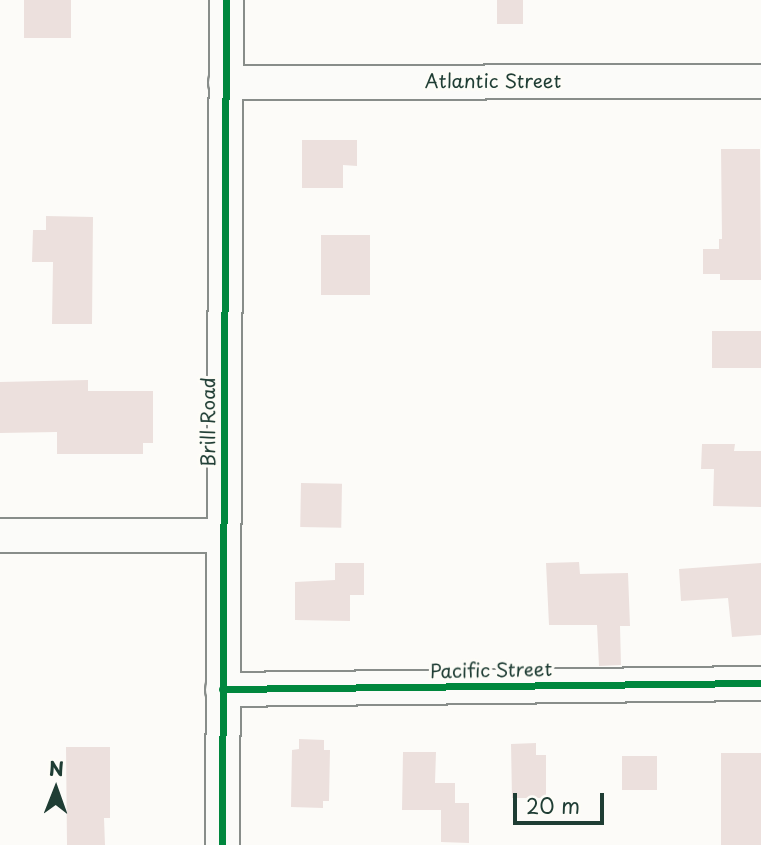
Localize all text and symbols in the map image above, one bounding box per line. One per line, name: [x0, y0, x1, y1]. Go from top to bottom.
street label: Atlantic Street: [425, 70, 561, 92]
street label: Brill Road: [197, 377, 219, 467]
street label: Pacific Street: [429, 658, 553, 682]
north arrow: [21, 754, 91, 824]
text: N: [49, 754, 64, 782]
scale bar: [516, 778, 607, 822]
text: 20 m: [526, 789, 580, 821]

